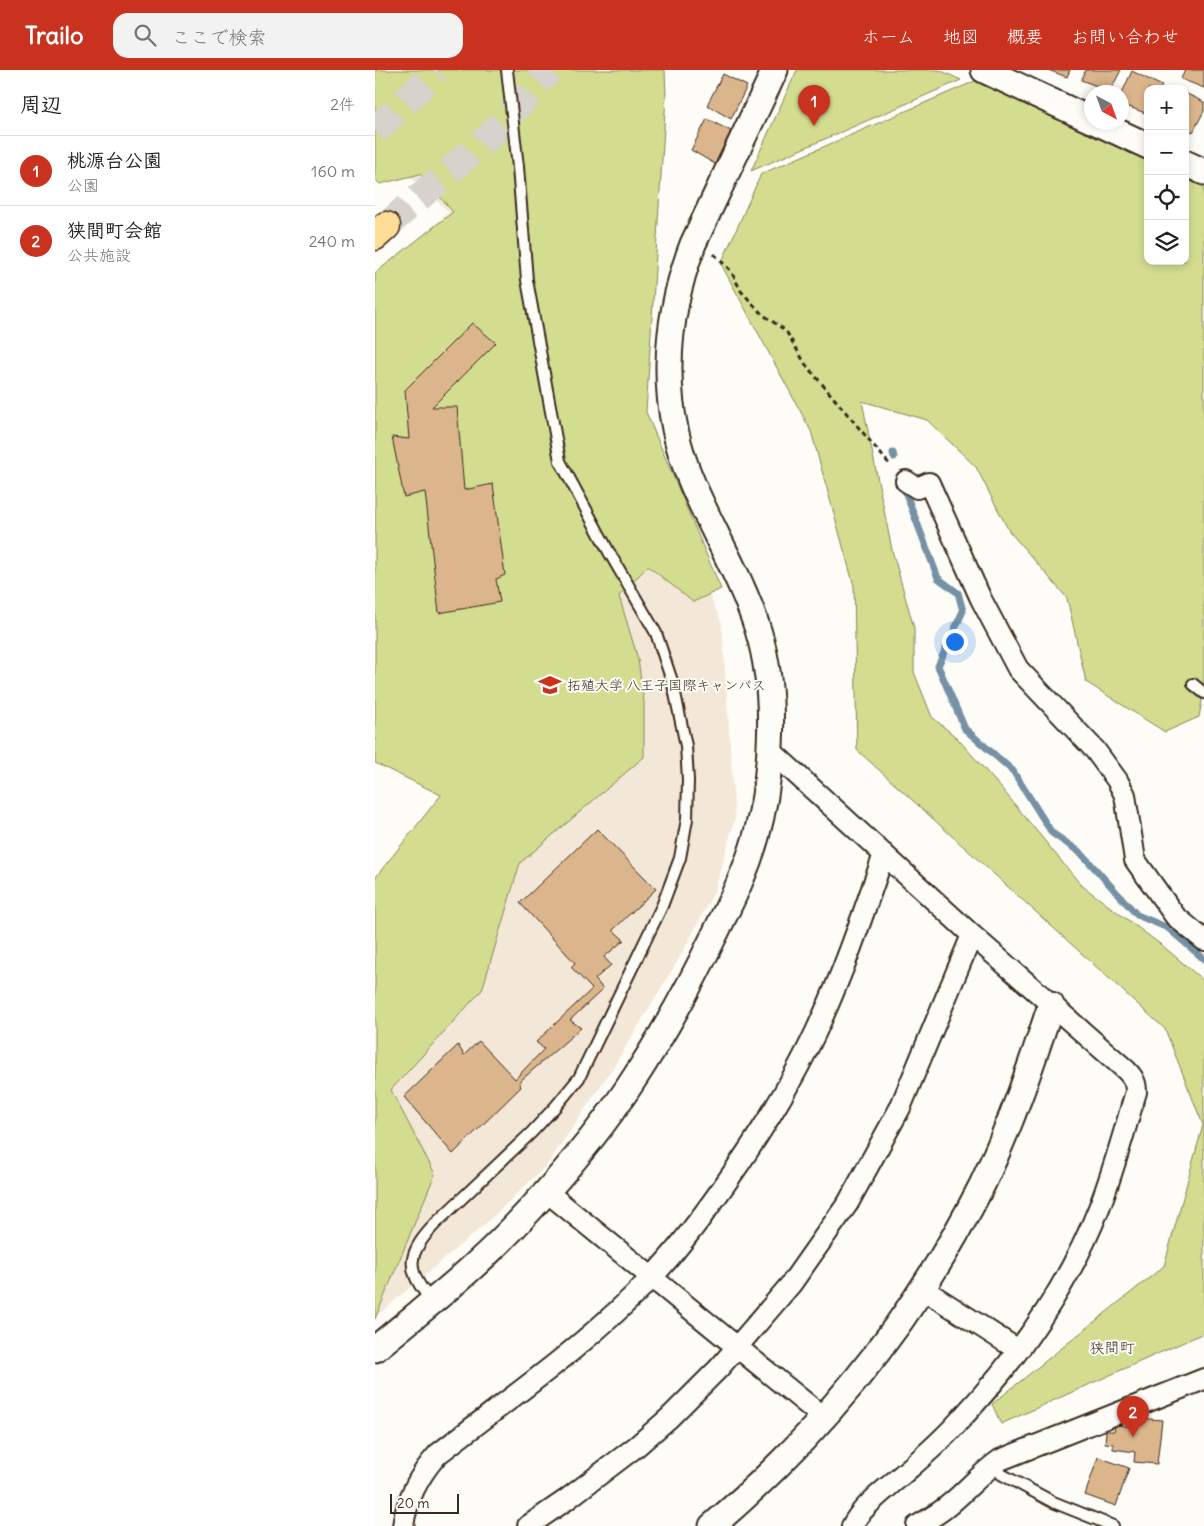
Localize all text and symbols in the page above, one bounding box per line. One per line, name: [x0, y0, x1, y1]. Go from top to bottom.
search box: [113, 13, 463, 58]
text: Trailo: [25, 20, 83, 50]
icon: search: [131, 21, 159, 49]
text: ここで検索: [171, 25, 266, 49]
text: ホーム: [862, 25, 915, 48]
text: 地図: [943, 25, 979, 48]
text: 概要: [1007, 25, 1043, 48]
text: お問い合わせ: [1071, 25, 1179, 48]
pin: 1: [798, 85, 830, 126]
north arrow: [1084, 85, 1129, 130]
map controls: [1144, 85, 1189, 265]
button: +: [1144, 85, 1189, 130]
text: 周辺: [20, 91, 62, 118]
text: 2件: [330, 94, 355, 114]
button: −: [1144, 130, 1189, 175]
text: 桃源台公園: [67, 148, 162, 172]
text: 1: [33, 161, 39, 181]
text: 160 m: [311, 161, 355, 181]
text: 公園: [67, 175, 99, 195]
button: locate: [1144, 175, 1189, 220]
text: 狭間町会館: [67, 218, 162, 242]
button: layers: [1144, 220, 1189, 265]
text: 2: [32, 231, 40, 251]
text: 240 m: [309, 231, 355, 251]
text: 公共施設: [67, 245, 131, 265]
your location: [942, 629, 968, 655]
school or university icon: 拓殖大学 八王子国際キャンパス: [537, 672, 563, 698]
place label: 拓殖大学 八王子国際キャンパス: [567, 676, 766, 694]
district label: 狭間町: [1089, 1338, 1135, 1357]
pin: 2: [1117, 1396, 1149, 1437]
scale bar: [390, 1491, 459, 1514]
text: 20 m: [397, 1494, 430, 1512]

